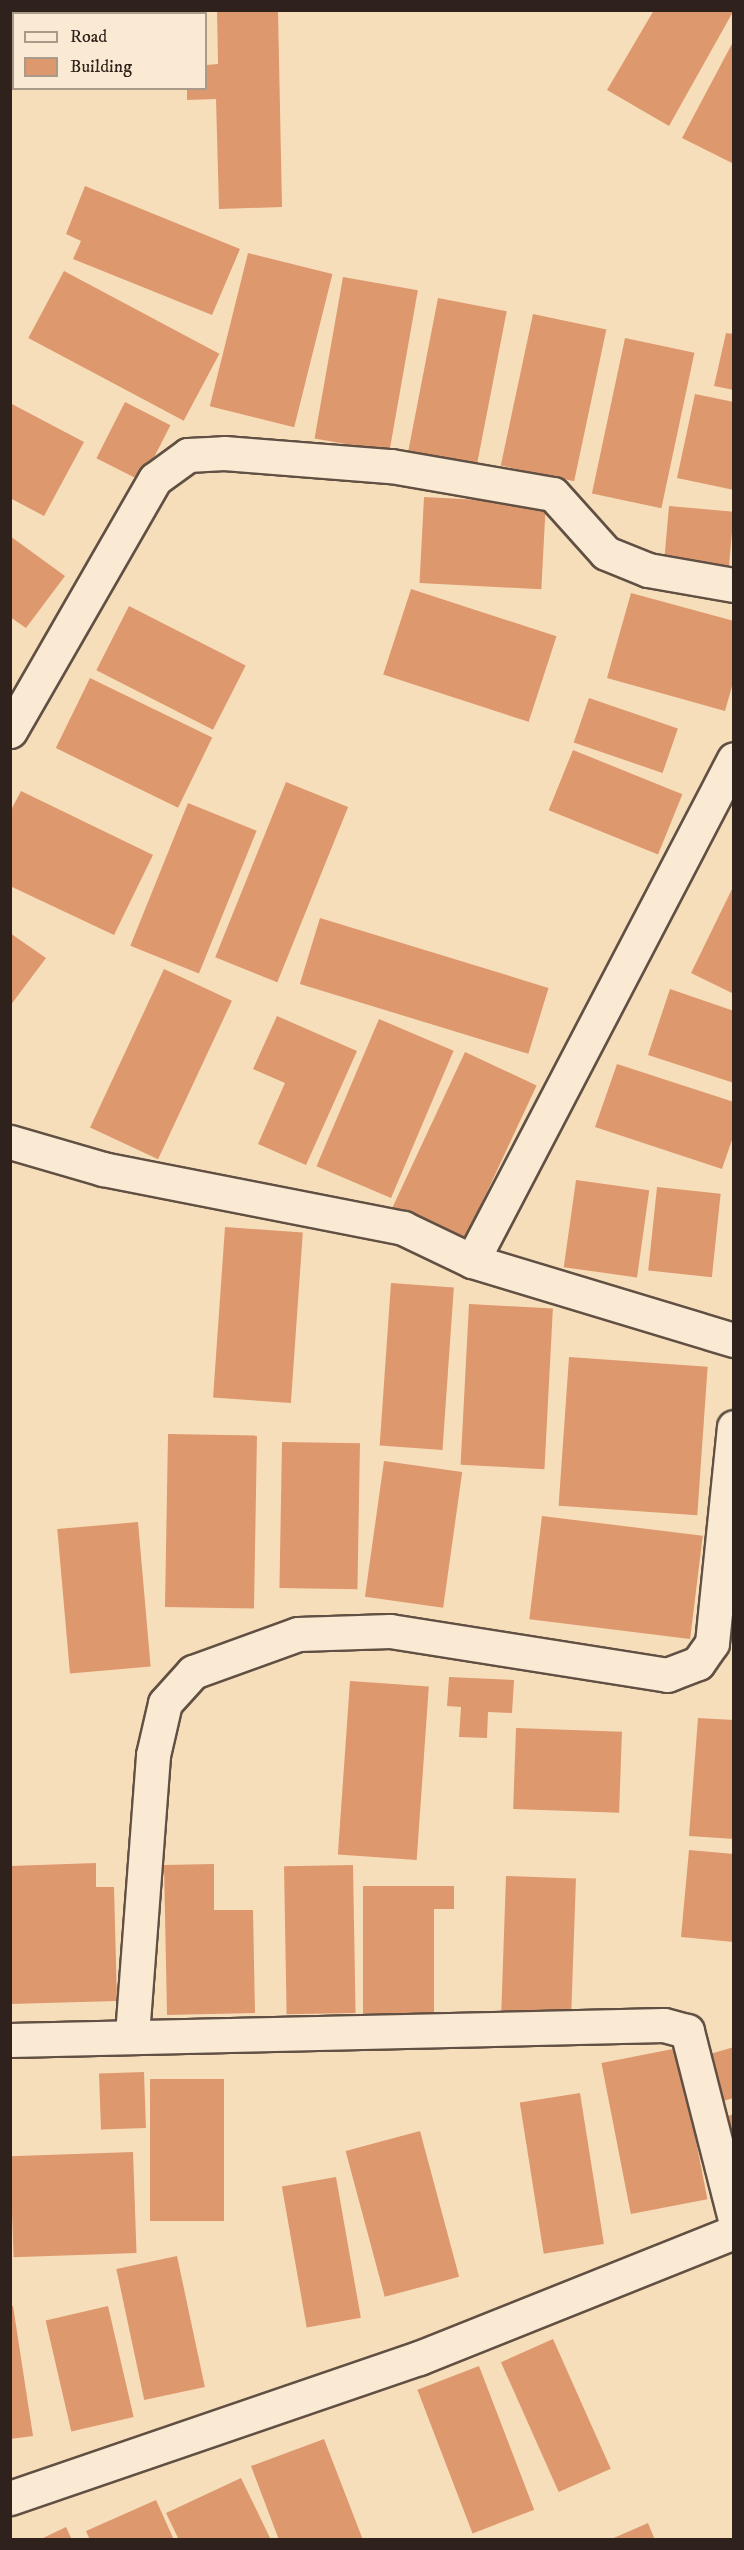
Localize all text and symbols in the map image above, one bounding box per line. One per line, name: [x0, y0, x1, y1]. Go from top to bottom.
legend: [12, 12, 207, 90]
text: Road: [70, 26, 107, 48]
text: Building: [70, 56, 132, 78]

